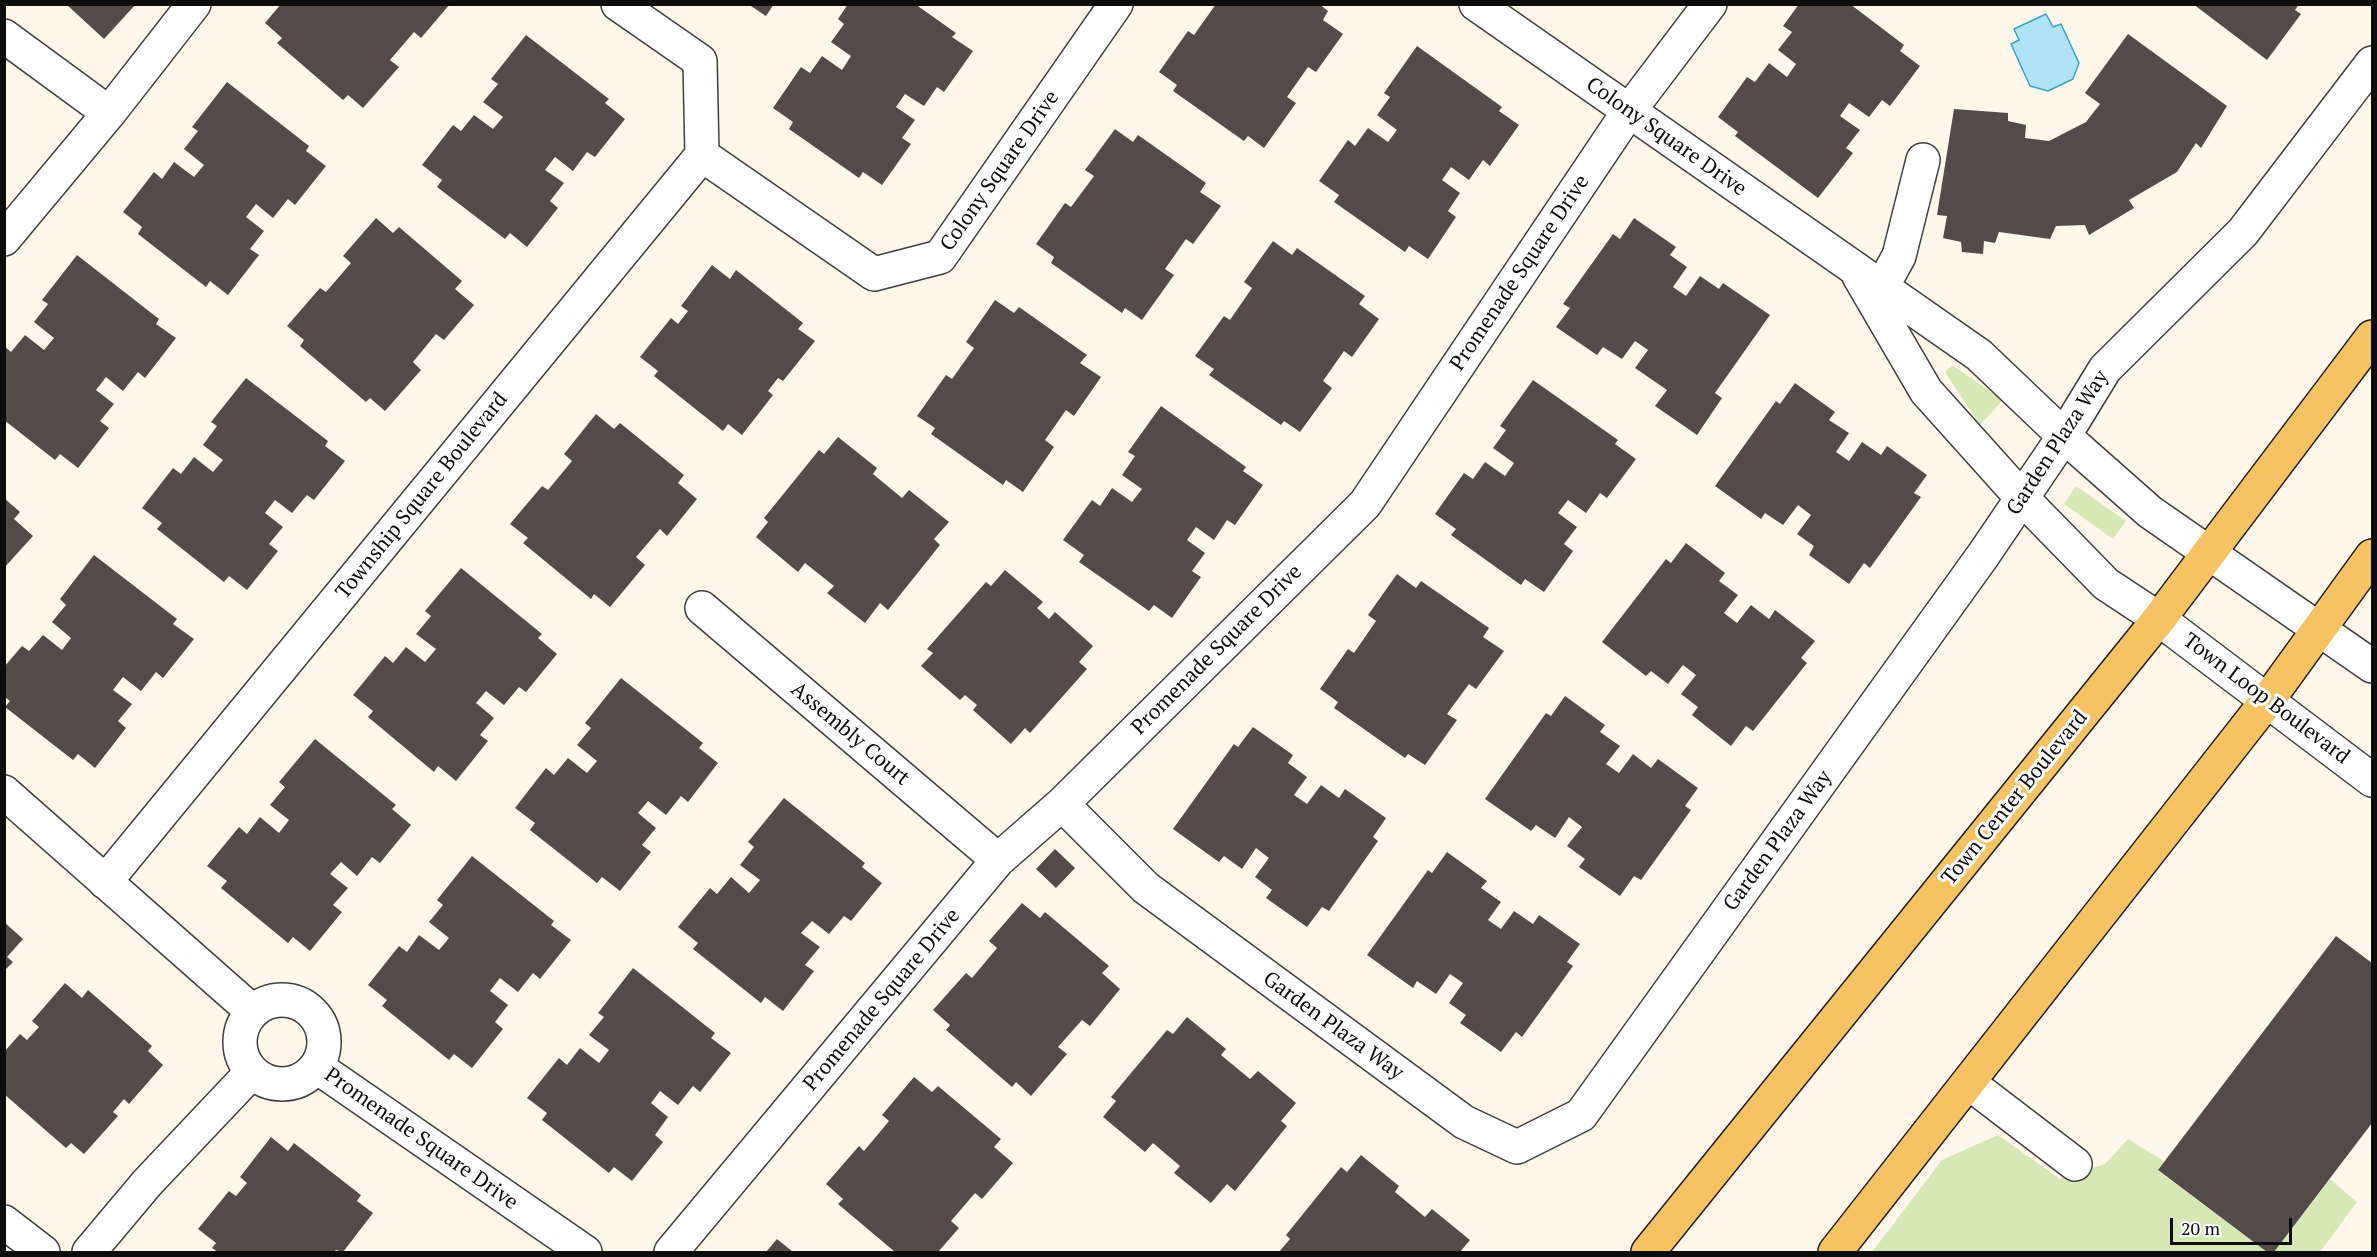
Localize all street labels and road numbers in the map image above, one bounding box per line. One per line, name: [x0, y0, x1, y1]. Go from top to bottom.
street label: Colony Square Drive: [1581, 72, 1751, 202]
street label: Colony Square Drive: [935, 86, 1065, 256]
street label: Promenade Square Drive: [1445, 170, 1595, 376]
street label: Garden Plaza Way: [2002, 366, 2114, 520]
street label: Township Square Boulevard: [331, 388, 513, 604]
street label: Promenade Square Drive: [1127, 560, 1307, 740]
street label: Town Loop Boulevard: [2178, 628, 2354, 770]
street label: Assembly Court: [786, 677, 914, 791]
street label: Town Center Boulevard: [1937, 706, 2093, 890]
street label: Garden Plaza Way: [1719, 766, 1837, 916]
street label: Promenade Square Drive: [798, 904, 966, 1096]
street label: Garden Plaza Way: [1258, 967, 1408, 1085]
street label: Promenade Square Drive: [319, 1063, 523, 1215]

